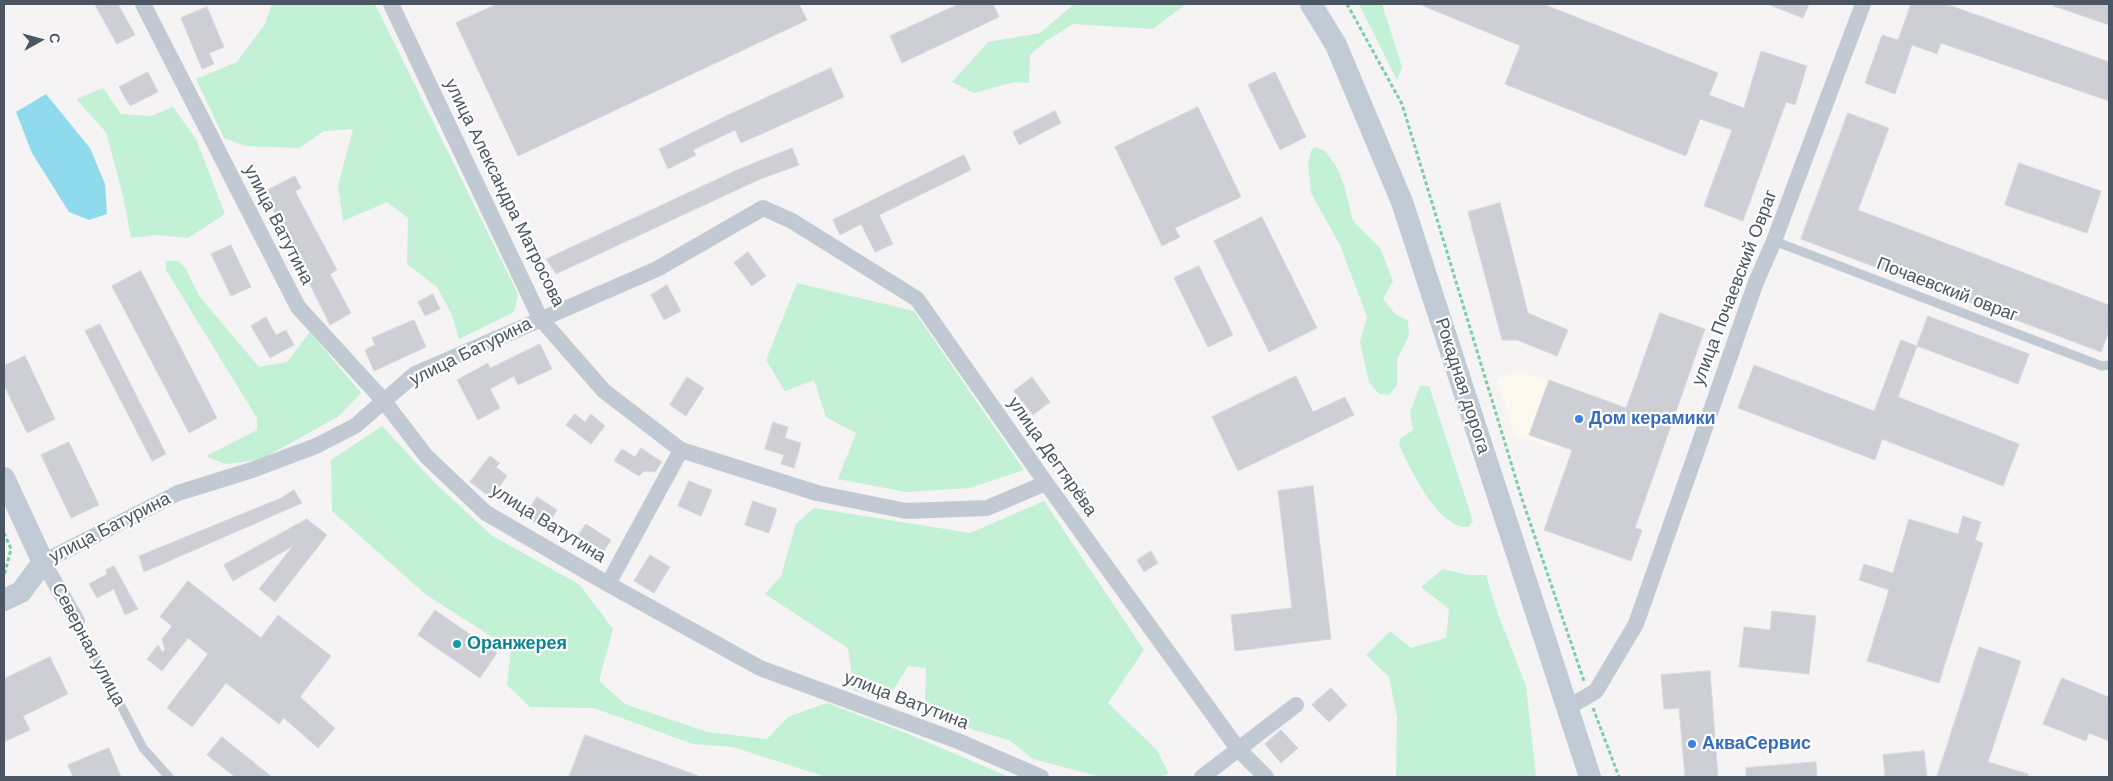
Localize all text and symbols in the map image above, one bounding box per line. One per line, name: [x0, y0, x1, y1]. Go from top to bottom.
north arrow: [15, 15, 65, 65]
text: С: [46, 32, 63, 44]
street label: улица Александра Матросова: [439, 75, 569, 311]
street label: улица Ватутина: [238, 161, 318, 289]
street label: улица Почаевский Овраг: [1688, 187, 1782, 389]
street label: Почаевский овраг: [1873, 253, 2021, 327]
street label: улица Батурина: [406, 313, 536, 391]
street label: Рокадная дорога: [1430, 315, 1494, 457]
street label: улица Дегтярёва: [1003, 393, 1101, 521]
place label: Дом керамики: [1589, 408, 1716, 430]
marker: Дом керамики: [1573, 413, 1585, 425]
street label: улица Ватутина: [486, 480, 610, 568]
street label: улица Батурина: [46, 488, 174, 568]
street label: Северная улица: [46, 580, 130, 710]
place label: Оранжерея: [467, 633, 567, 655]
marker: Оранжерея: [451, 638, 463, 650]
street label: улица Ватутина: [841, 667, 971, 735]
place label: АкваСервис: [1702, 733, 1811, 755]
marker: АкваСервис: [1686, 738, 1698, 750]

